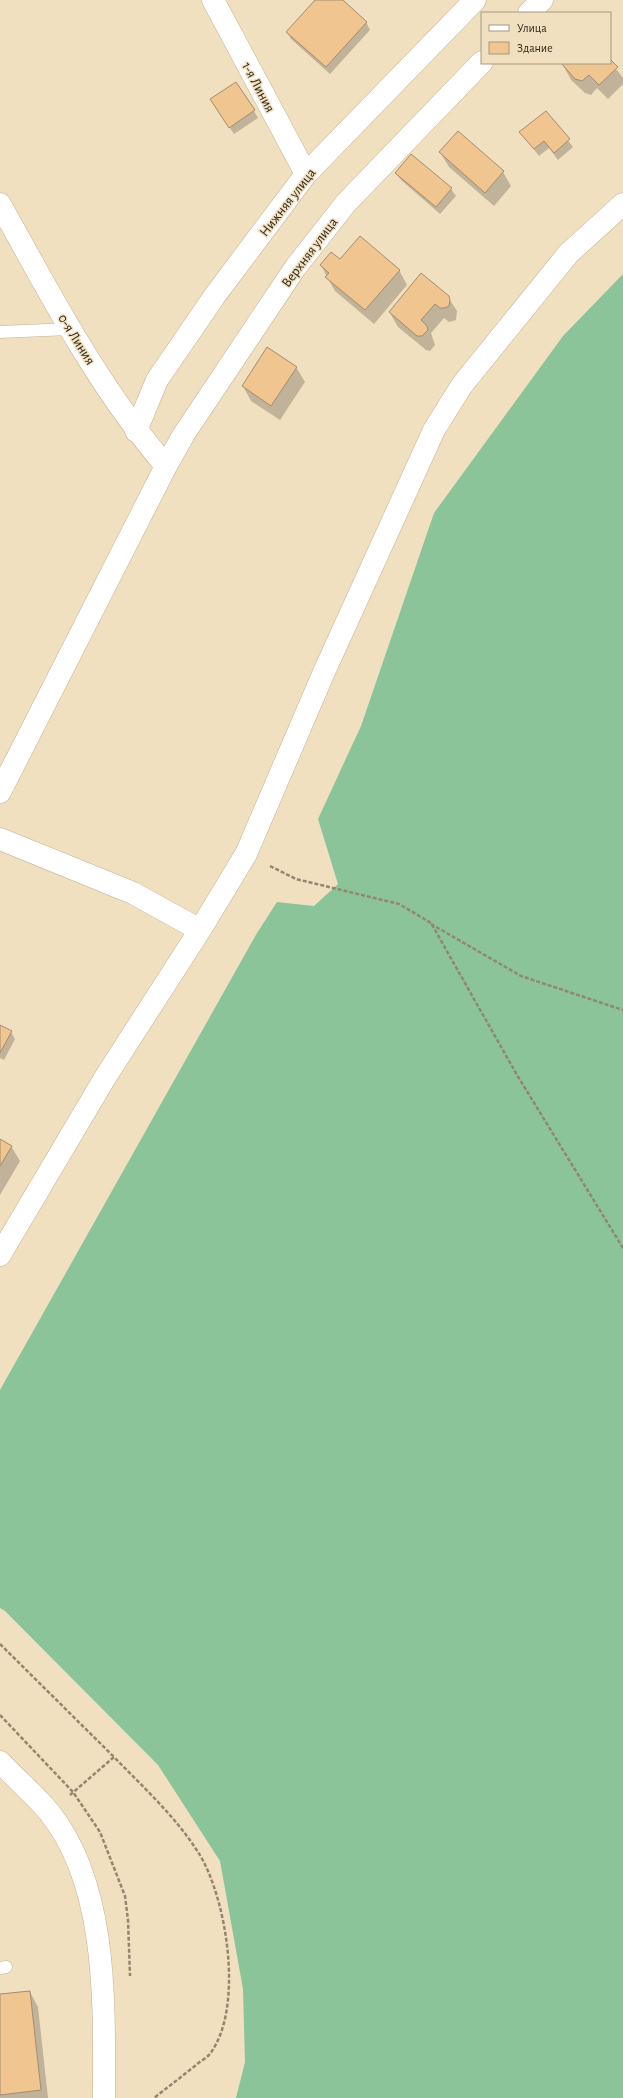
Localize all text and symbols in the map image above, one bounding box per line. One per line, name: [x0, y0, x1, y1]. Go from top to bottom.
legend: [481, 12, 611, 64]
text: Улица: [517, 22, 547, 34]
text: Здание: [517, 42, 553, 54]
street label: 1-я Линия: [239, 60, 277, 115]
street label: Нижняя улица: [257, 165, 319, 239]
street label: Верхняя улица: [279, 215, 341, 290]
street label: 0-я Линия: [55, 312, 97, 367]

